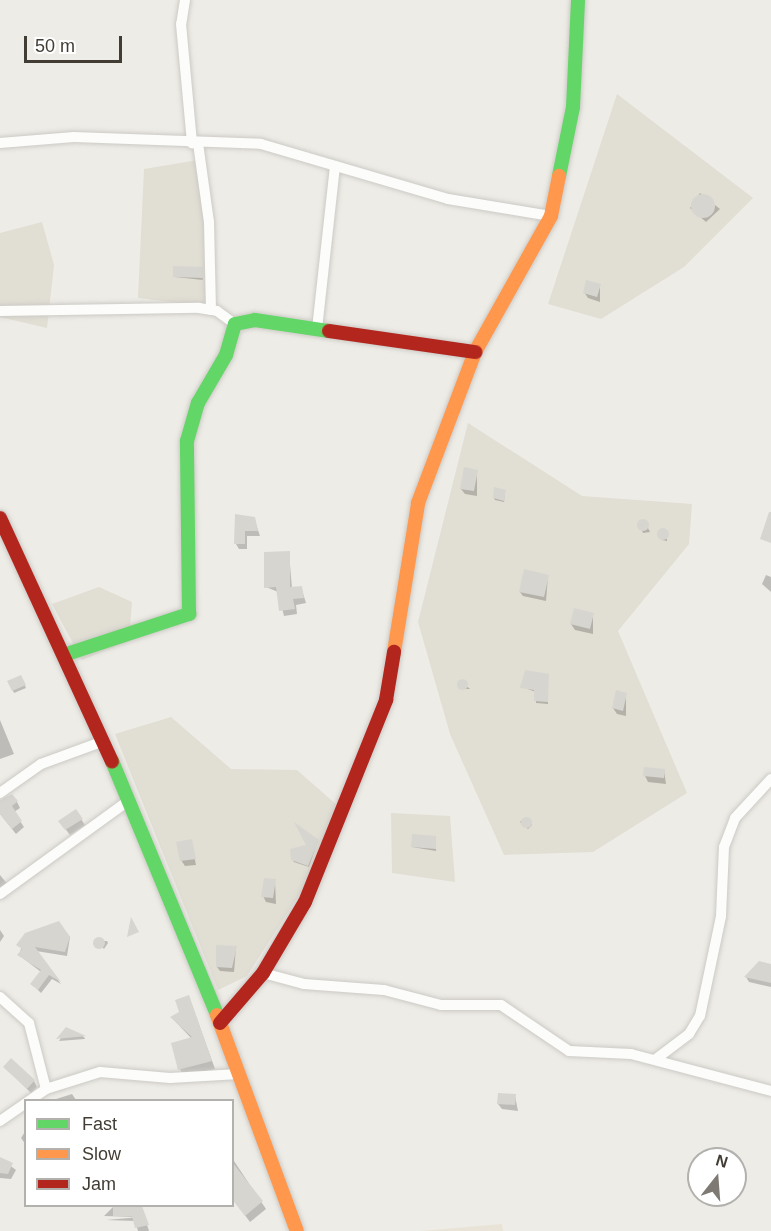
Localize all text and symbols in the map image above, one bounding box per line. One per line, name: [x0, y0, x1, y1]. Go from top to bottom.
scale bar: [27, 24, 124, 62]
text: 50 m: [35, 36, 75, 56]
legend: [24, 1099, 234, 1207]
text: Fast: [82, 1114, 117, 1134]
text: Slow: [82, 1144, 121, 1164]
north arrow: [687, 1147, 747, 1207]
text: N: [714, 1151, 730, 1171]
text: Jam: [82, 1174, 116, 1194]

